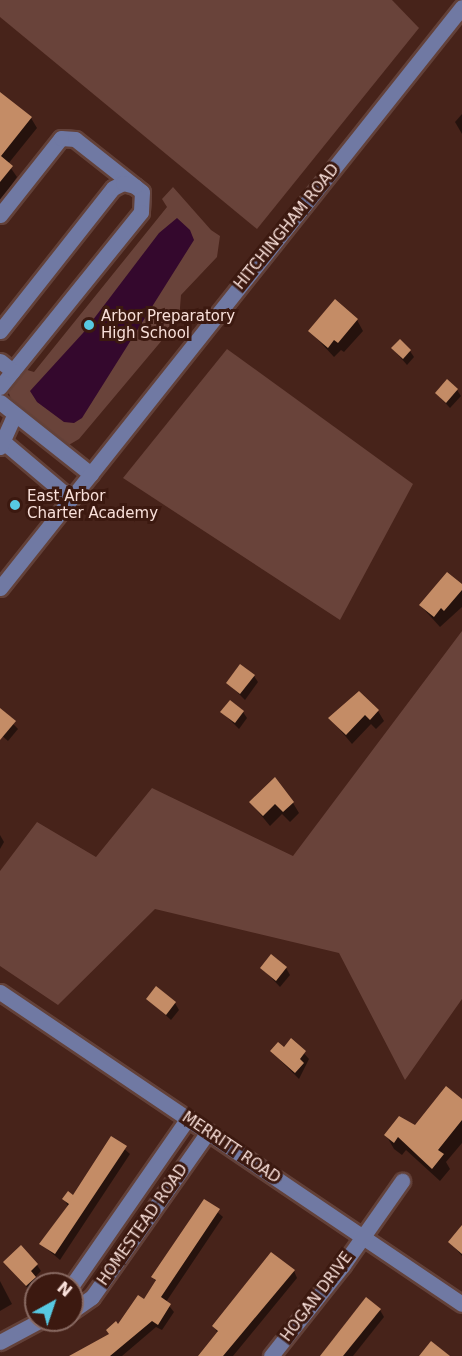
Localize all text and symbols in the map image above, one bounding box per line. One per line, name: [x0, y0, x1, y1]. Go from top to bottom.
street label: HITCHINGHAM ROAD: [231, 161, 343, 293]
place label: Arbor Preparatory High School: [101, 307, 235, 342]
marker: Arbor Preparatory High School: [82, 318, 96, 332]
place label: East Arbor Charter Academy: [27, 487, 158, 522]
marker: East Arbor Charter Academy: [8, 498, 22, 512]
street label: MERRITT ROAD: [179, 1109, 283, 1187]
street label: HOMESTEAD ROAD: [94, 1161, 192, 1289]
street label: HOGAN DRIVE: [278, 1249, 356, 1345]
north arrow: [24, 1272, 84, 1332]
text: N: [53, 1278, 76, 1301]

